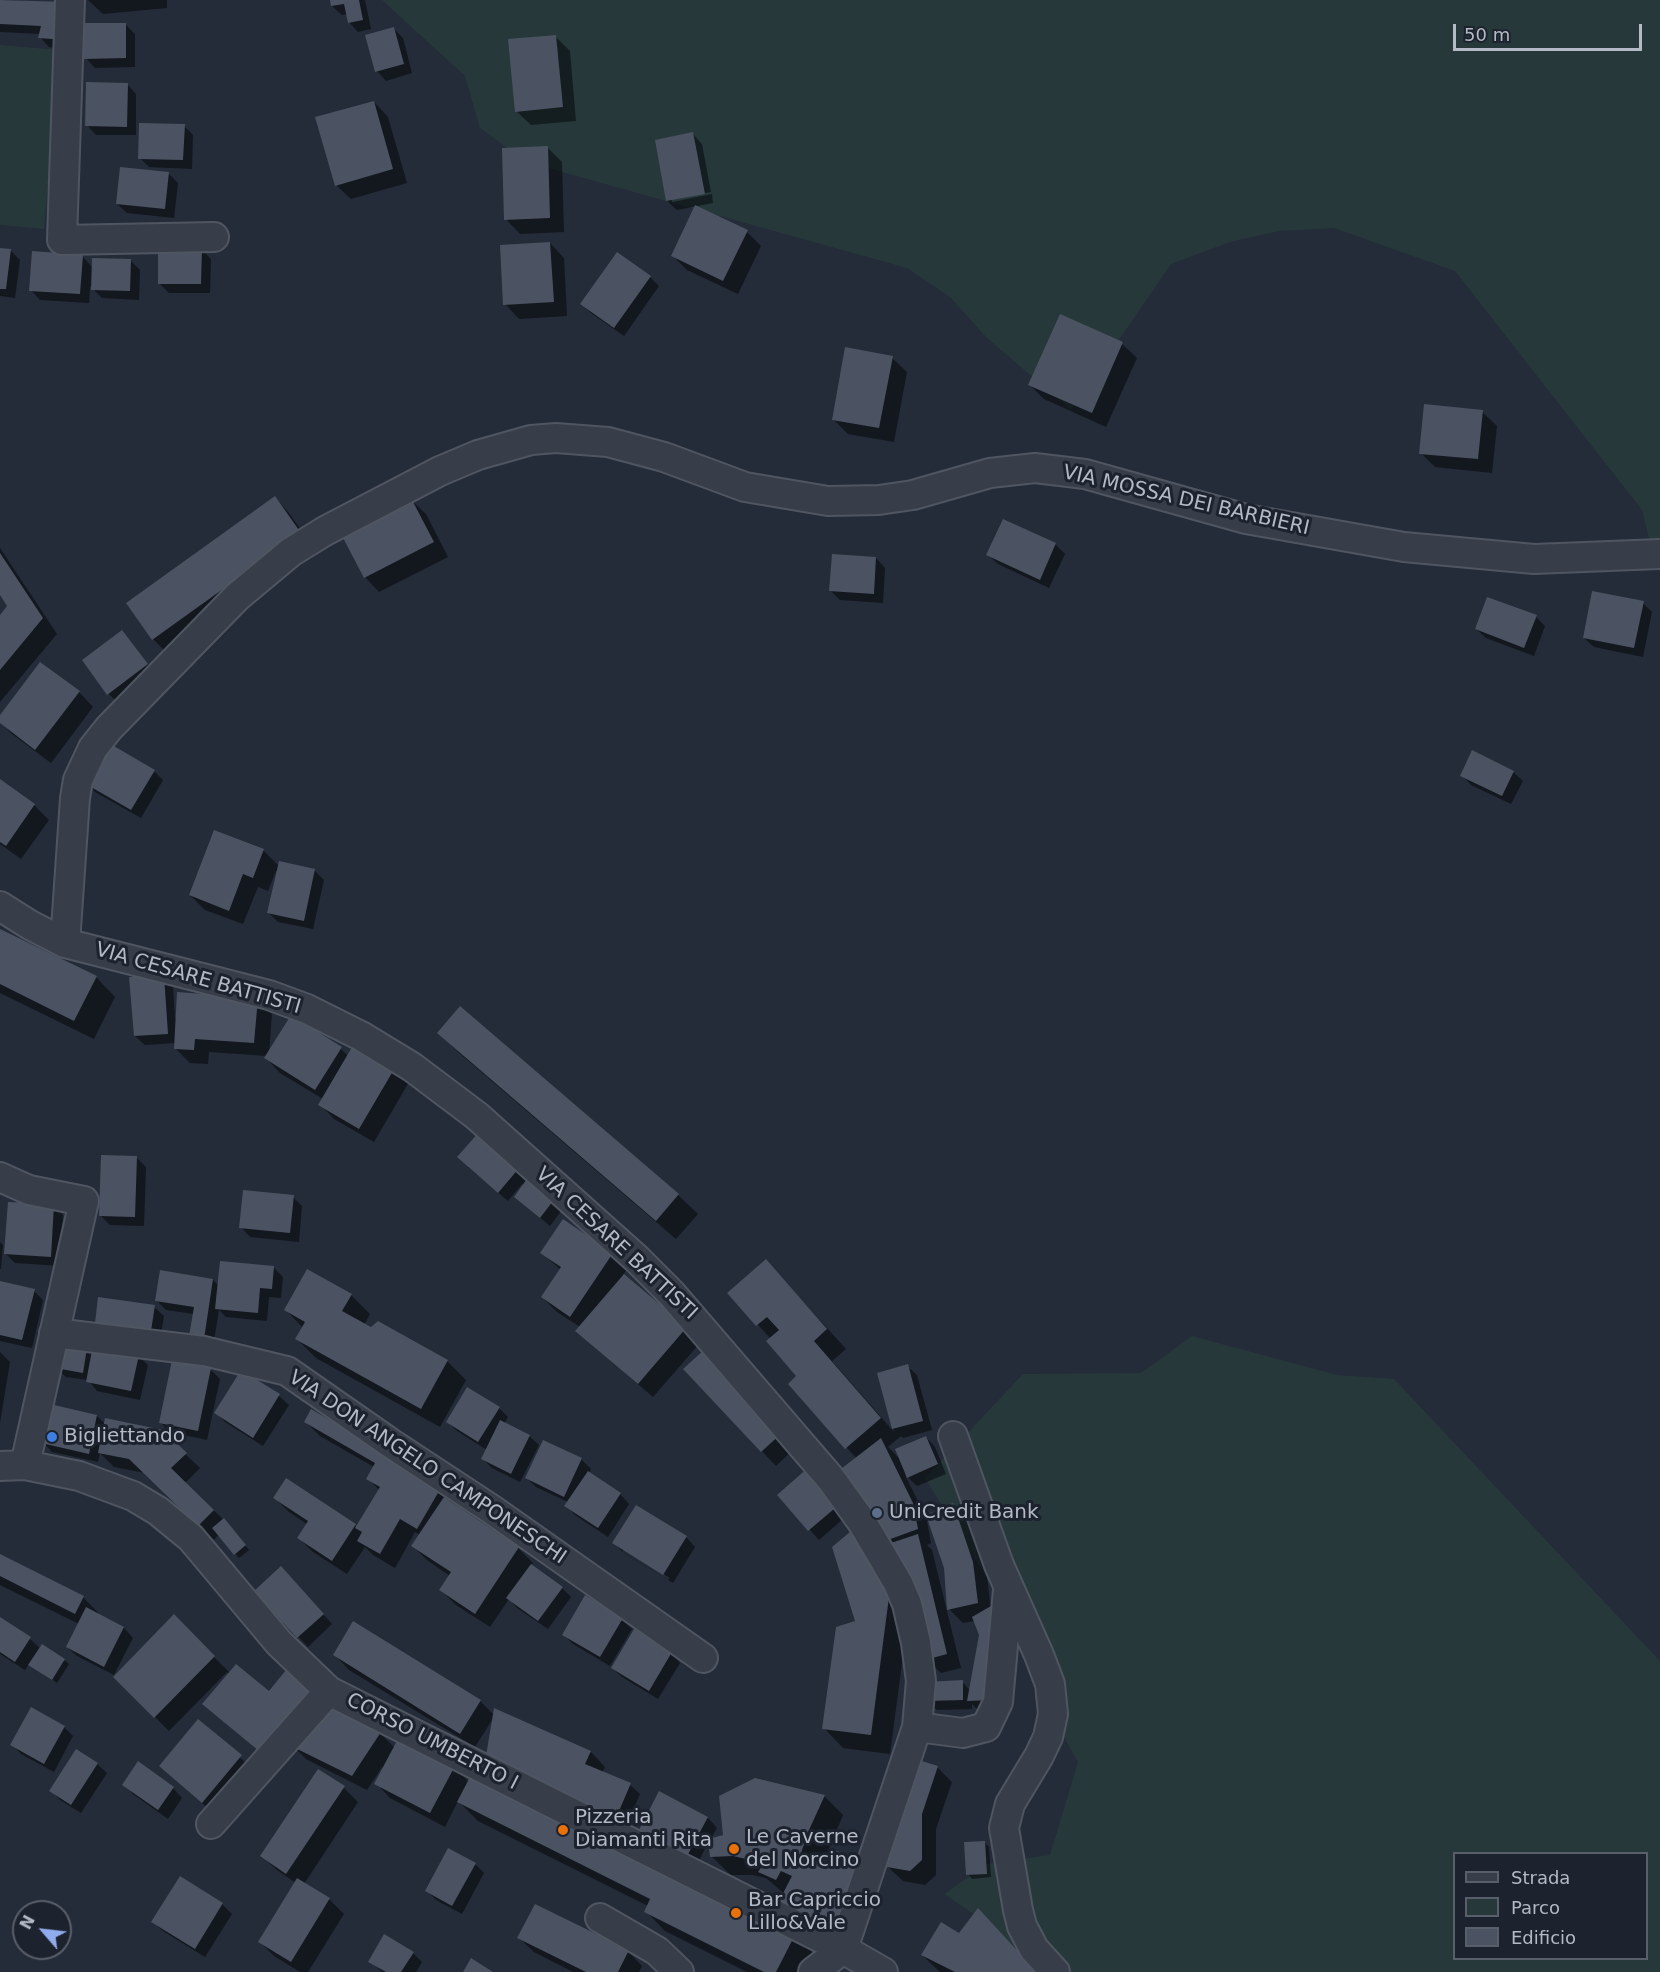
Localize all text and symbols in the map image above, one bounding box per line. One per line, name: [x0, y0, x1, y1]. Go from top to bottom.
scale bar: [1456, 12, 1645, 50]
text: 50 m: [1464, 24, 1510, 45]
street label: VIA MOSSA DEI BARBIERI: [1061, 461, 1311, 541]
street label: VIA CESARE BATTISTI: [93, 938, 303, 1020]
street label: VIA CESARE BATTISTI: [530, 1163, 702, 1325]
street label: VIA DON ANGELO CAMPONESCHI: [284, 1366, 570, 1570]
place label: Bigliettando: [64, 1425, 185, 1449]
marker: Bigliettando: [45, 1430, 59, 1444]
place label: UniCredit Bank: [889, 1501, 1039, 1525]
marker: UniCredit Bank: [870, 1506, 884, 1520]
street label: CORSO UMBERTO I: [342, 1688, 522, 1796]
place label: Pizzeria Diamanti Rita: [575, 1806, 712, 1853]
marker: Pizzeria Diamanti Rita: [556, 1823, 570, 1837]
place label: Le Caverne del Norcino: [746, 1826, 859, 1873]
marker: Le Caverne del Norcino: [727, 1842, 741, 1856]
legend: [1453, 1852, 1648, 1960]
text: Strada: [1511, 1867, 1570, 1888]
place label: Bar Capriccio Lillo&Vale: [748, 1889, 881, 1936]
text: Parco: [1511, 1897, 1560, 1918]
north arrow: [12, 1900, 72, 1960]
marker: Bar Capriccio Lillo&Vale: [729, 1906, 743, 1920]
text: N: [16, 1912, 39, 1933]
text: Edificio: [1511, 1927, 1576, 1948]

